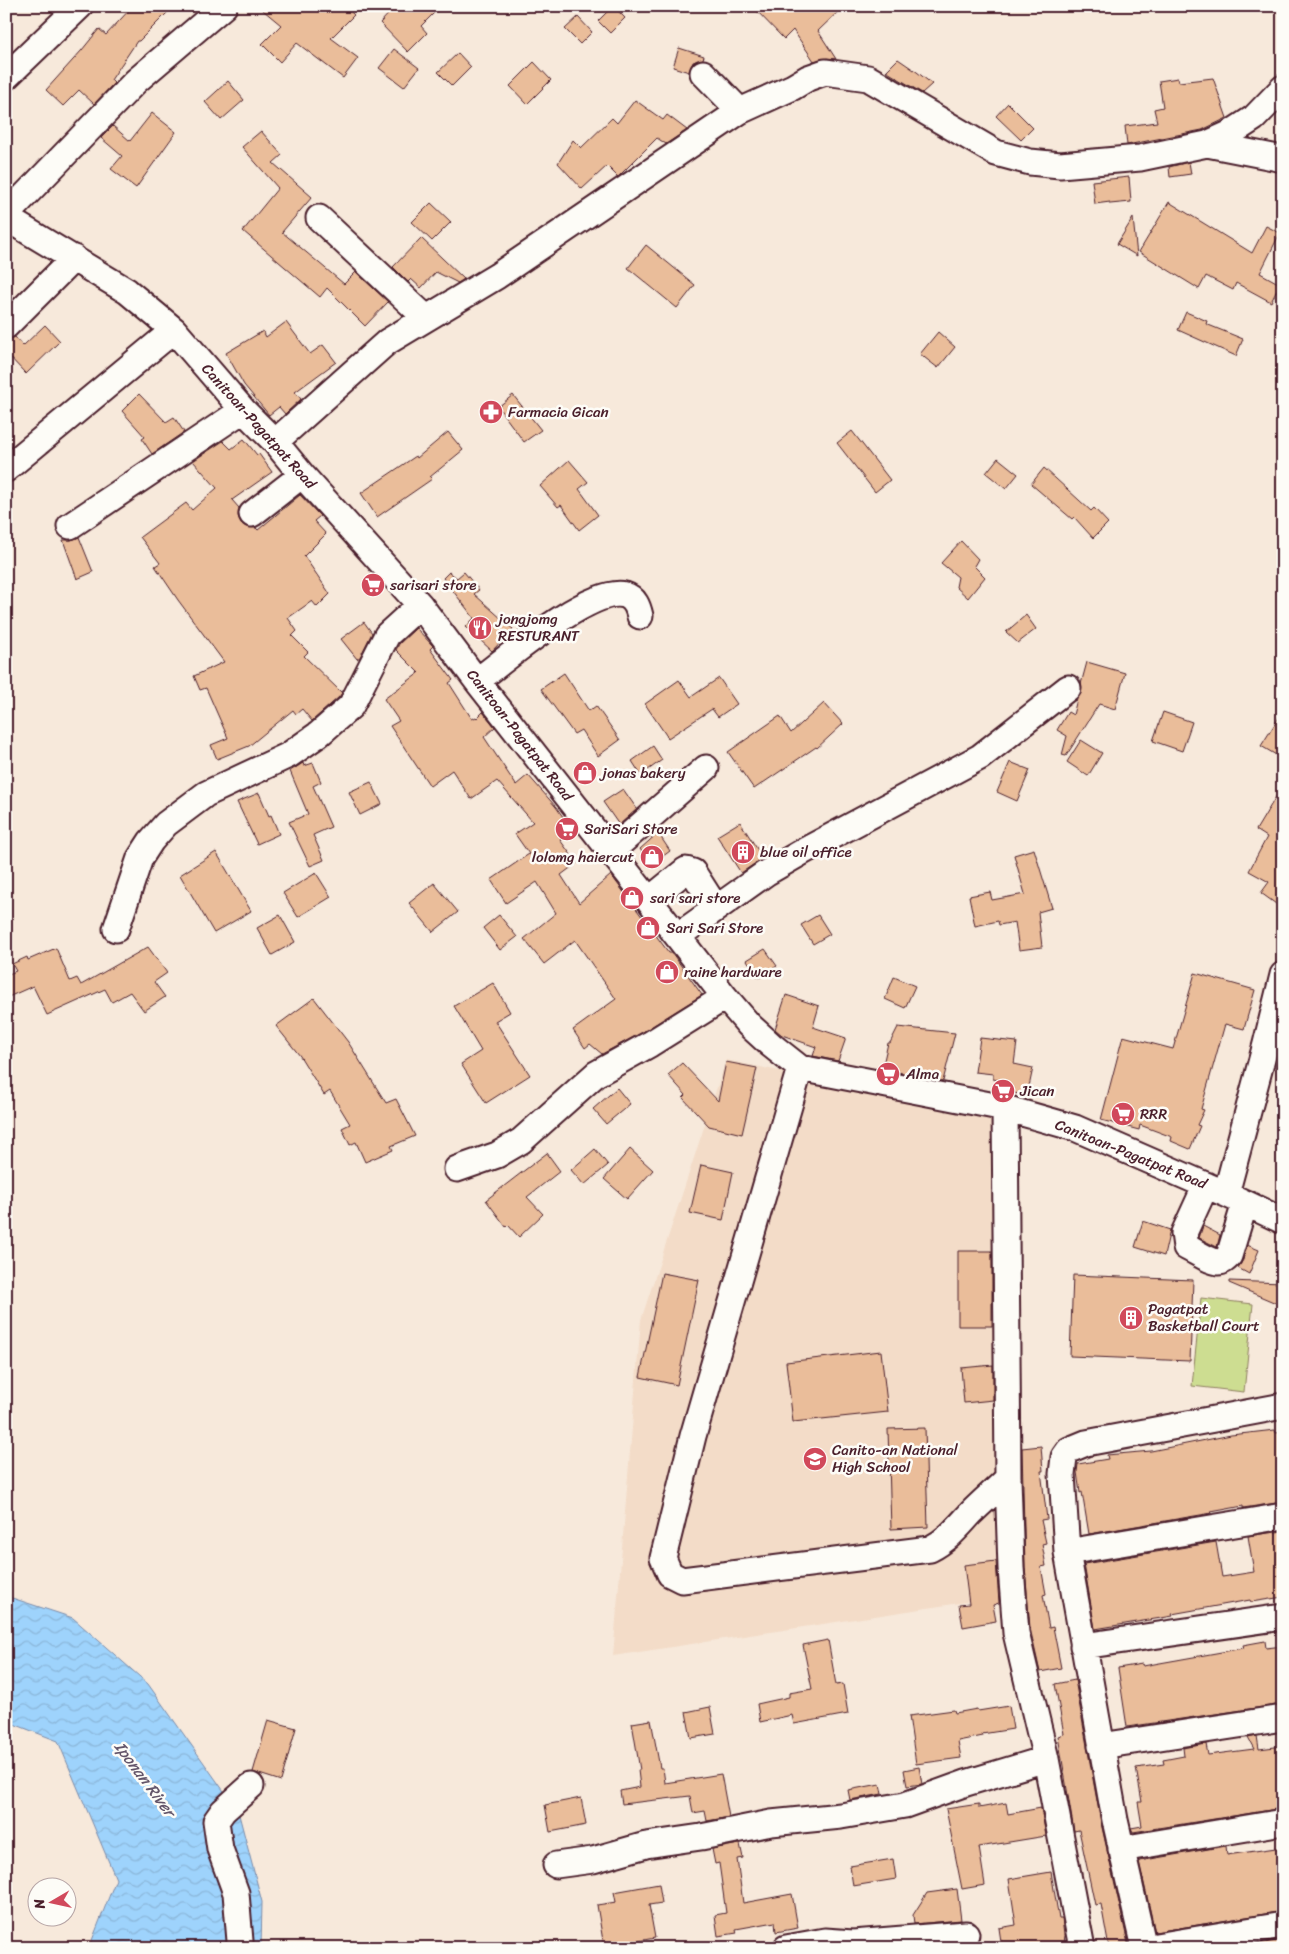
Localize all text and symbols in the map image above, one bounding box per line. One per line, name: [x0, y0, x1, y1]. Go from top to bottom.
street label: Canitoan-Pagatpat Road: [195, 357, 324, 496]
pharmacy icon: Farmacia Gican: [478, 399, 504, 425]
place label: Farmacia Gican: [508, 399, 609, 425]
supermarket icon: sarisari store: [360, 572, 386, 598]
place label: sarisari store: [389, 572, 477, 598]
place label: jongjomg RESTURANT: [495, 606, 581, 649]
restaurant icon: jongjomg RESTURANT: [467, 615, 493, 641]
street label: Canitoan-Pagatpat Road: [460, 663, 581, 808]
shop icon: jonas bakery: [572, 760, 598, 786]
place label: jonas bakery: [599, 760, 686, 786]
supermarket icon: SariSari Store: [554, 816, 580, 842]
place label: SariSari Store: [584, 816, 677, 842]
building icon: blue oil office: [730, 839, 756, 865]
place label: blue oil office: [760, 839, 852, 865]
place label: lolomg haiercut: [532, 844, 634, 870]
shop icon: lolomg haiercut: [639, 844, 665, 870]
shop icon: sari sari store: [619, 885, 645, 911]
place label: sari sari store: [649, 885, 740, 911]
shop icon: Sari Sari Store: [635, 915, 661, 941]
place label: Sari Sari Store: [666, 915, 763, 941]
shop icon: raine hardware: [654, 959, 680, 985]
place label: raine hardware: [684, 959, 782, 985]
supermarket icon: Alma: [875, 1061, 901, 1087]
place label: Alma: [905, 1061, 940, 1087]
supermarket icon: Jican: [990, 1078, 1016, 1104]
place label: Jican: [1019, 1078, 1054, 1104]
supermarket icon: RRR: [1110, 1101, 1136, 1127]
place label: RRR: [1140, 1101, 1167, 1127]
street label: Canitoan-Pagatpat Road: [1051, 1112, 1212, 1197]
place label: Pagatpat Basketball Court: [1148, 1296, 1260, 1339]
building icon: Pagatpat Basketball Court: [1118, 1305, 1144, 1331]
place label: Canito-an National High School: [832, 1437, 958, 1480]
school or university icon: Canito-an National High School: [802, 1446, 828, 1472]
water label: Iponan River: [106, 1734, 185, 1826]
north arrow: [28, 1876, 78, 1926]
text: N: [27, 1897, 53, 1912]

